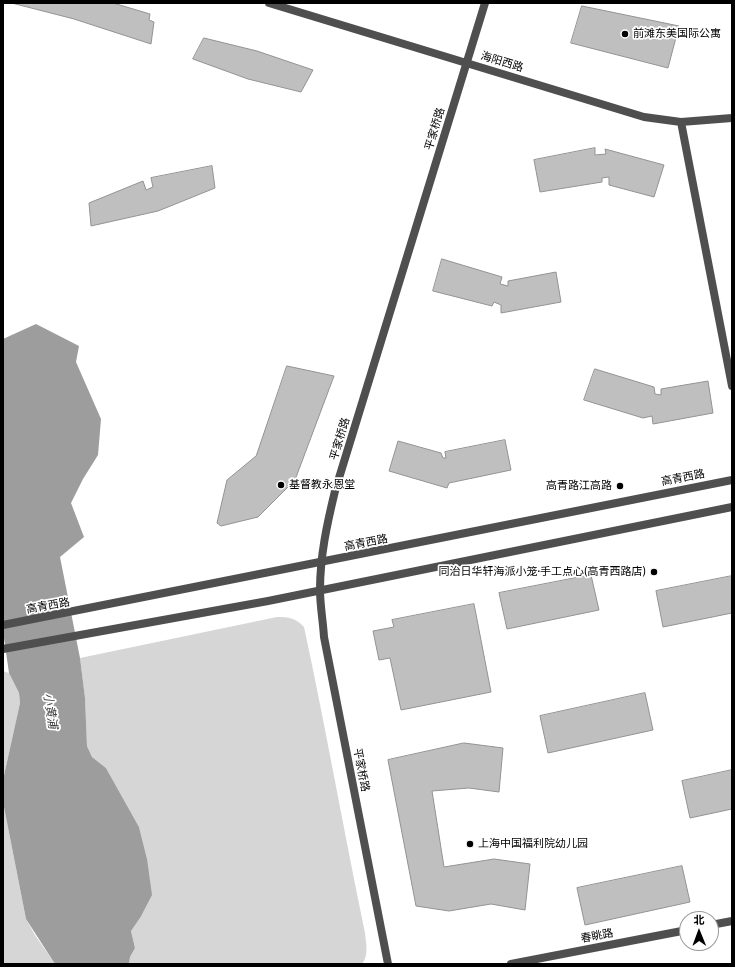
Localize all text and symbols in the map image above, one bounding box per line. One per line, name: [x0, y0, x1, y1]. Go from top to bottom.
place label: 前滩东美国际公寓: [633, 27, 721, 41]
marker: 前滩东美国际公寓: [620, 29, 630, 39]
street label: 海阳西路: [479, 49, 525, 75]
street label: 平家桥路: [422, 106, 448, 152]
street label: 平家桥路: [327, 416, 353, 462]
street label: 高青西路: [660, 467, 706, 489]
place label: 基督教永恩堂: [289, 478, 355, 492]
place label: 高青路江高路: [546, 479, 612, 493]
marker: 基督教永恩堂: [276, 480, 286, 490]
marker: 高青路江高路: [615, 481, 625, 491]
street label: 高青西路: [343, 532, 389, 554]
place label: 同治日华轩海派小笼·手工点心(高青西路店): [438, 565, 646, 579]
marker: 同治日华轩海派小笼·手工点心(高青西路店): [649, 567, 659, 577]
street label: 高青西路: [25, 596, 71, 616]
water label: 小黄浦: [40, 692, 60, 730]
street label: 平家桥路: [350, 747, 372, 793]
place label: 上海中国福利院幼儿园: [478, 837, 588, 851]
marker: 上海中国福利院幼儿园: [465, 839, 475, 849]
north arrow: [679, 911, 719, 951]
text: 北: [693, 913, 704, 927]
street label: 春眺路: [580, 926, 614, 946]

